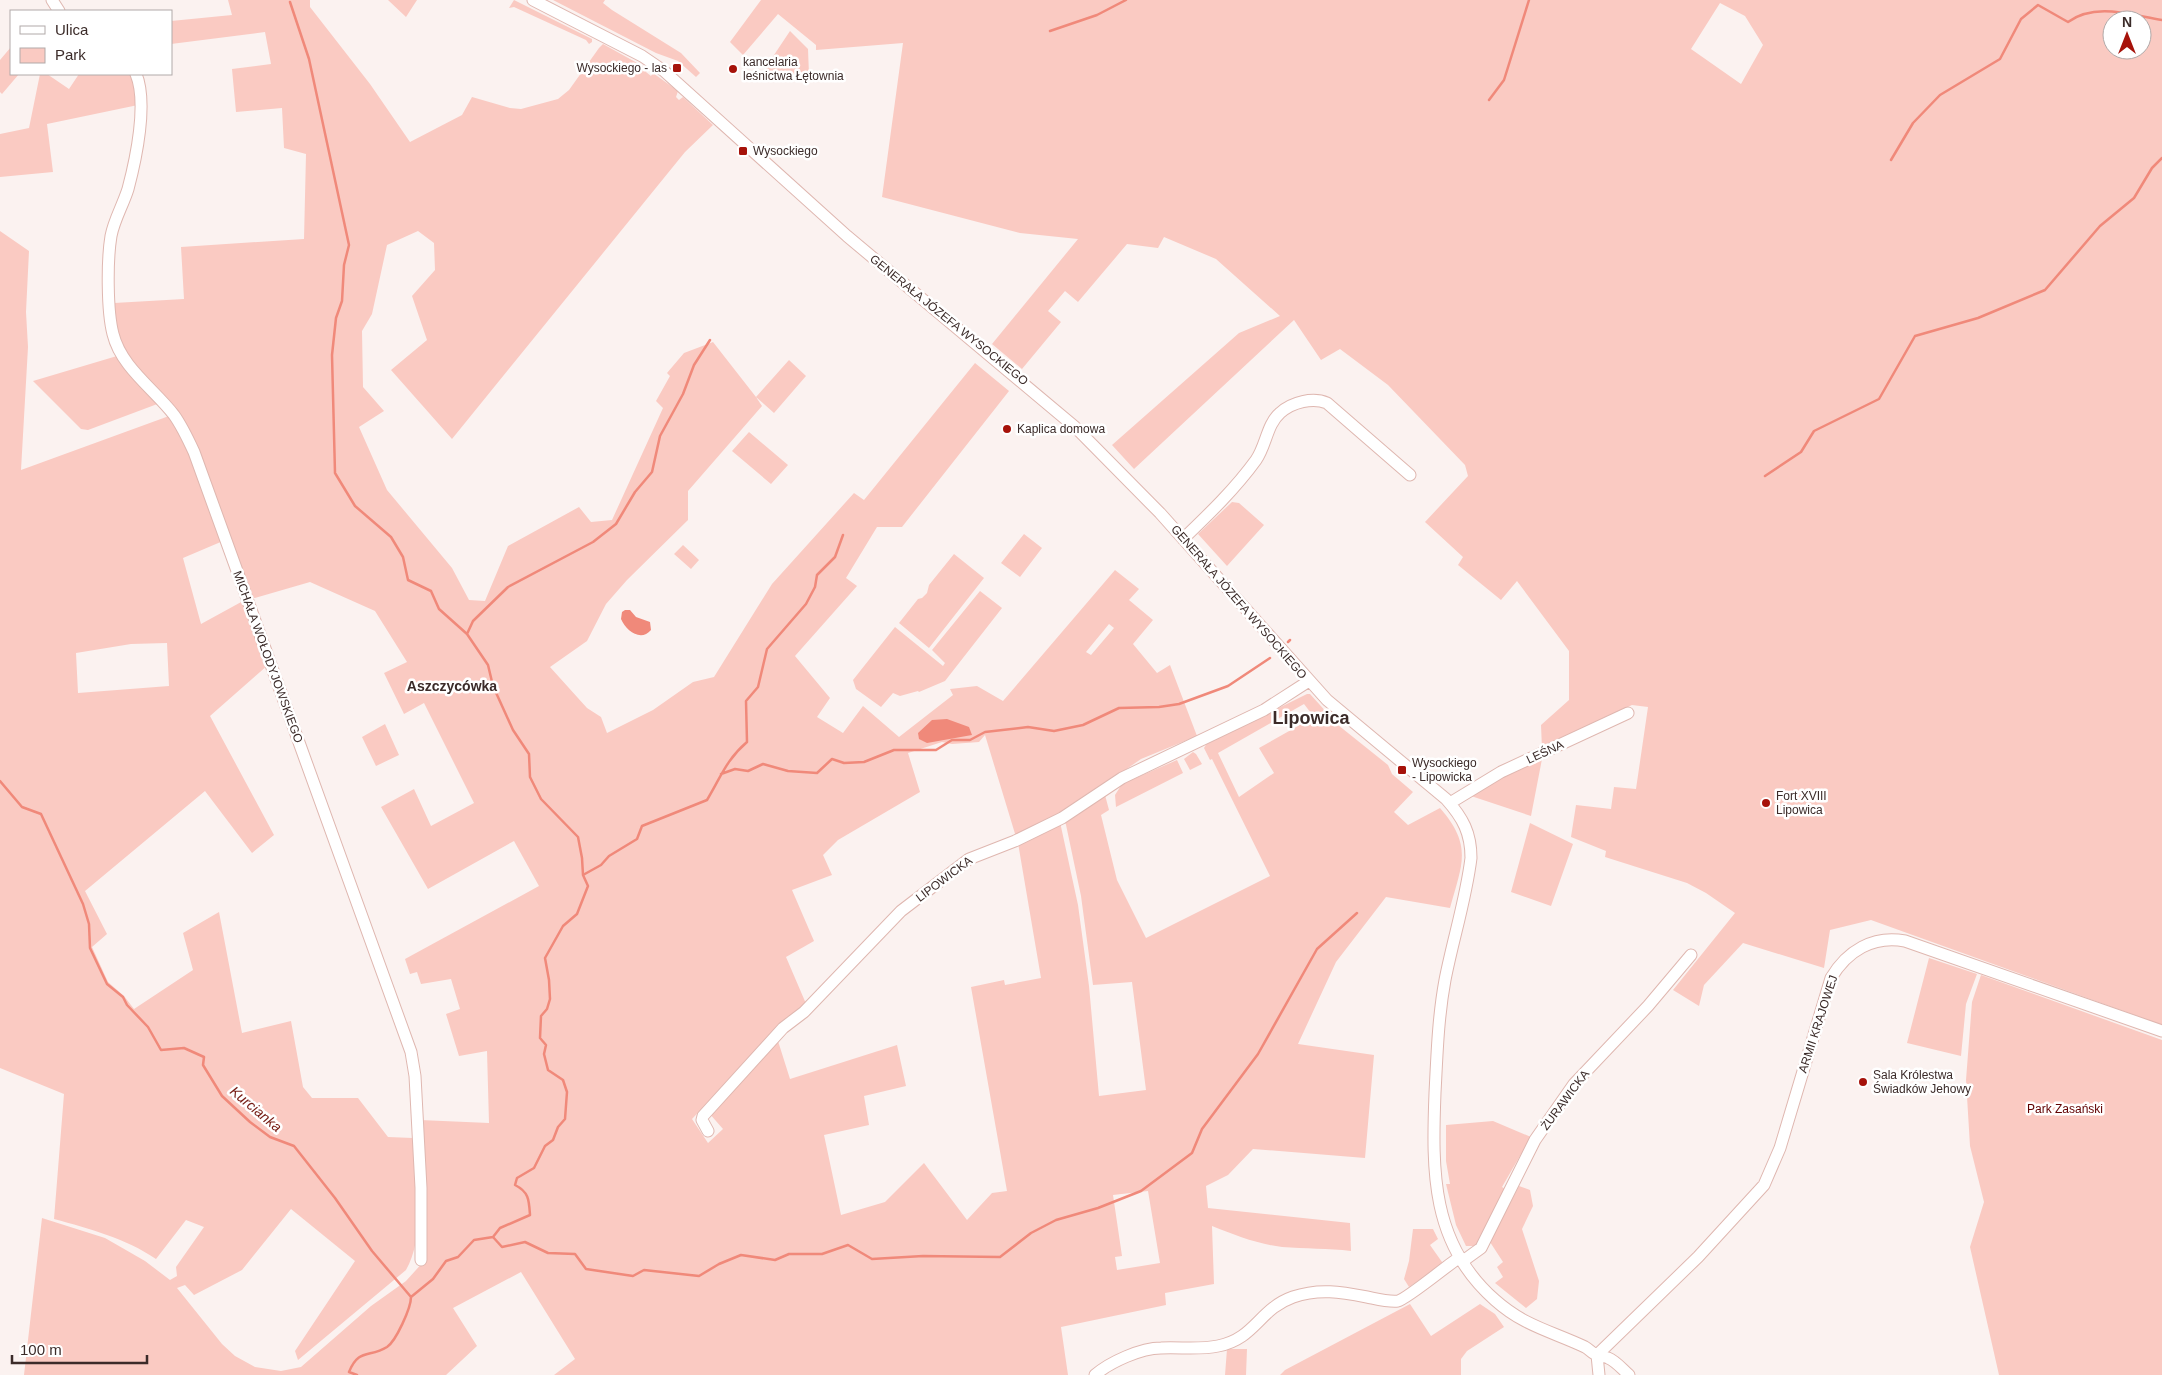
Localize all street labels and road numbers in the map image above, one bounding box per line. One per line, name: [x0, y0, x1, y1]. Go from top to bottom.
street label: GENERAŁA JÓZEFA WYSOCKIEGO: [867, 251, 1032, 388]
street label: GENERAŁA JÓZEFA WYSOCKIEGO: [1168, 522, 1310, 682]
street label: MICHAŁA WOŁODYJOWSKIEGO: [230, 569, 306, 745]
street label: LEŚNA: [1524, 736, 1566, 767]
street label: LIPOWICKA: [913, 853, 975, 905]
street label: ARMII KRAJOWEJ: [1796, 973, 1840, 1075]
street label: ŻURAWICKA: [1538, 1067, 1592, 1133]

